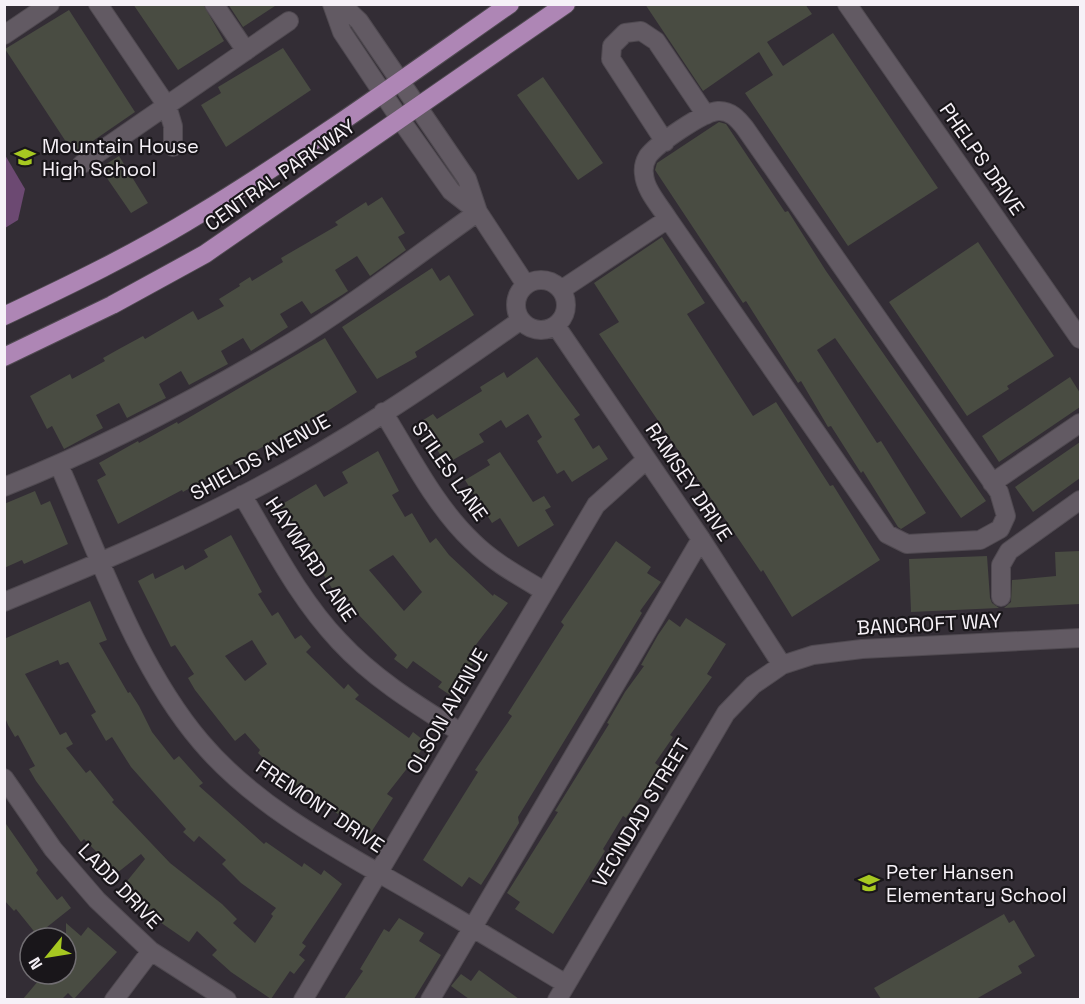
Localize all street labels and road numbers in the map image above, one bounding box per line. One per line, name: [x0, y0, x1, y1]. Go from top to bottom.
street label: PHELPS DRIVE: [934, 98, 1030, 220]
street label: CENTRAL PARKWAY: [199, 113, 361, 237]
street label: SHIELDS AVENUE: [186, 408, 334, 506]
street label: STILES LANE: [406, 416, 494, 526]
street label: RAMSEY DRIVE: [640, 418, 738, 546]
street label: HAYWARD LANE: [260, 492, 362, 626]
street label: BANCROFT WAY: [856, 607, 1002, 641]
street label: OLSON AVENUE: [400, 643, 494, 779]
street label: VECINDAD STREET: [586, 734, 696, 892]
street label: FREMONT DRIVE: [251, 753, 389, 859]
street label: LADD DRIVE: [73, 838, 167, 934]

